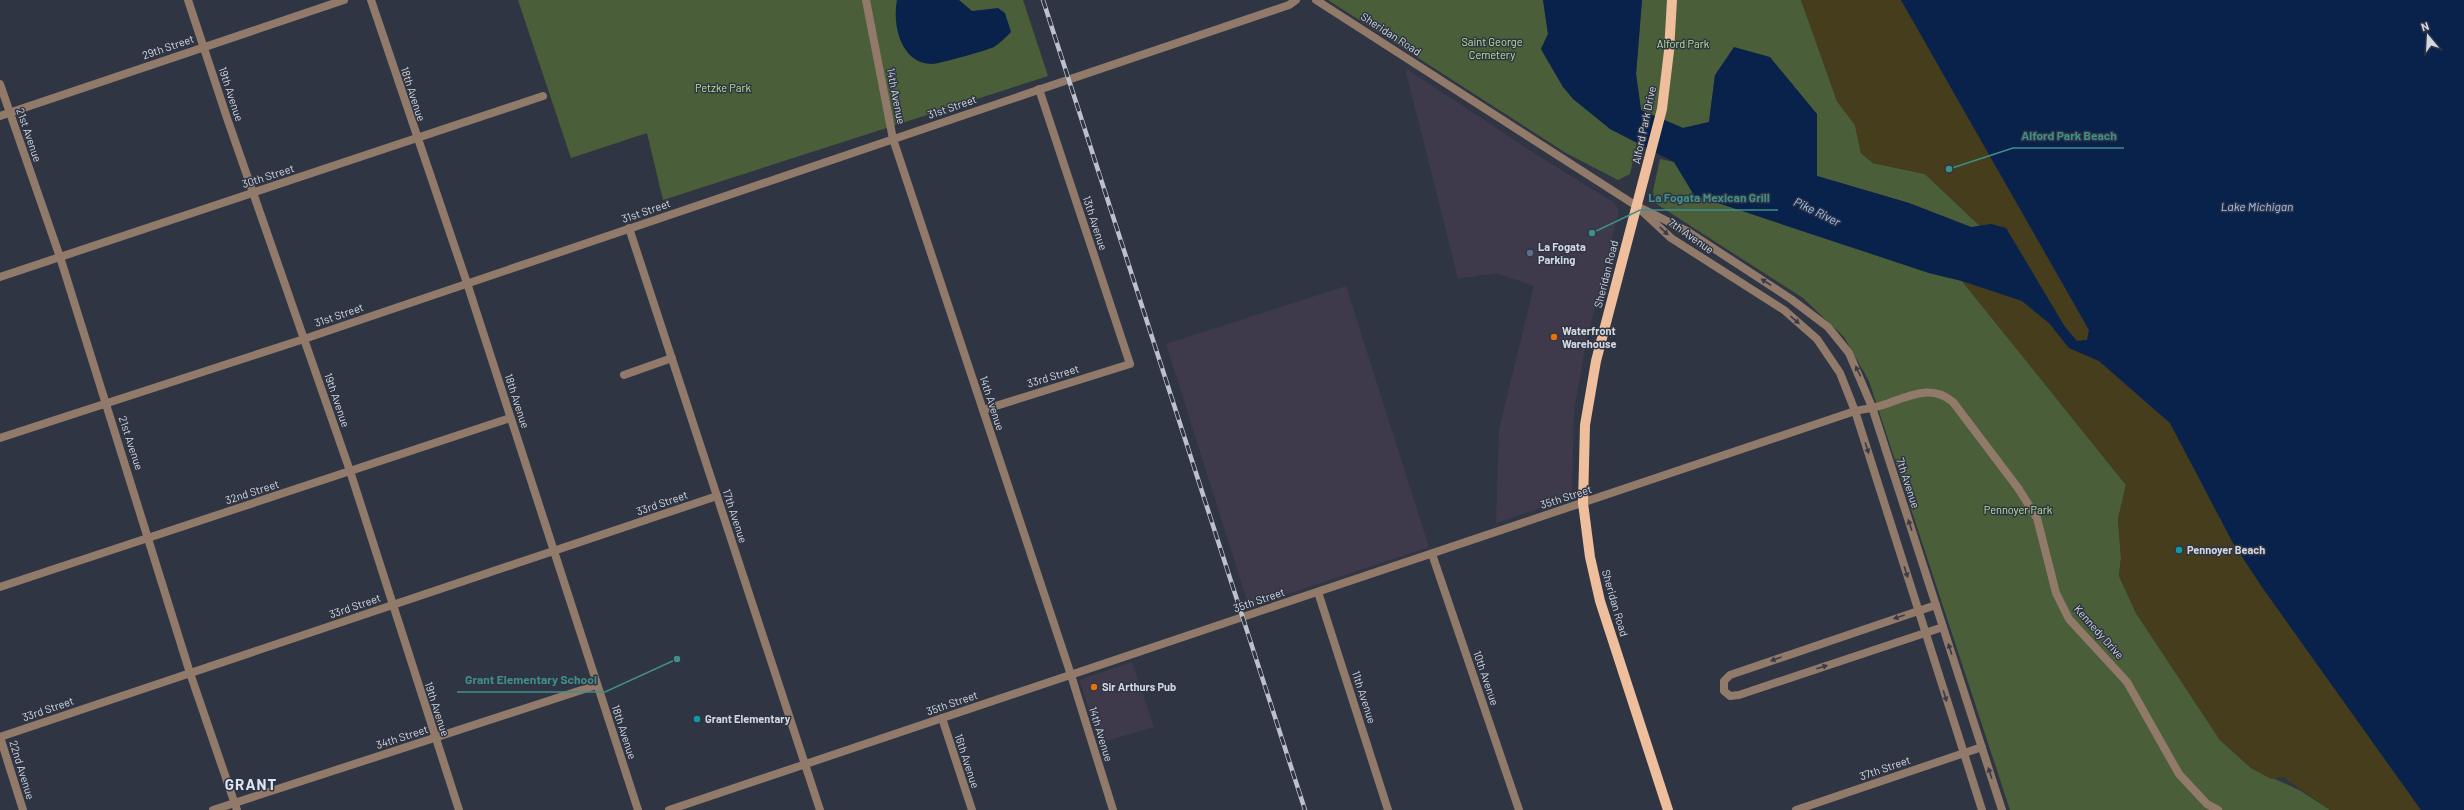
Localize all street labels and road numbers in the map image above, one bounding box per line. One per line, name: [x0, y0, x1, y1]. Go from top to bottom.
street label: Sheridan Road: [1359, 9, 1424, 58]
street label: 29th Street: [140, 32, 195, 61]
street label: 19th Avenue: [217, 65, 246, 123]
street label: 18th Avenue: [399, 65, 428, 123]
street label: 14th Avenue: [885, 67, 908, 125]
street label: Alford Park Drive: [1629, 85, 1658, 165]
street label: 31st Street: [926, 92, 978, 121]
street label: 21st Avenue: [14, 106, 45, 164]
street label: 30th Street: [240, 161, 296, 190]
street label: 13th Avenue: [1081, 194, 1110, 252]
street label: 31st Street: [620, 196, 672, 225]
street label: 7th Avenue: [1666, 215, 1717, 256]
street label: Sheridan Road: [1591, 239, 1620, 309]
street label: 31st Street: [313, 300, 365, 329]
street label: 33rd Street: [1025, 361, 1080, 390]
street label: 19th Avenue: [322, 371, 353, 429]
street label: 18th Avenue: [503, 372, 532, 430]
street label: 14th Avenue: [977, 374, 1008, 432]
street label: 21st Avenue: [117, 414, 146, 472]
street label: 7th Avenue: [1894, 456, 1923, 510]
street label: 32nd Street: [223, 477, 280, 506]
street label: 35th Street: [1538, 482, 1593, 511]
street label: 17th Avenue: [721, 487, 750, 545]
street label: 33rd Street: [634, 488, 689, 517]
street label: Sheridan Road: [1600, 568, 1631, 638]
street label: 35th Street: [1231, 585, 1286, 614]
street label: 33rd Street: [327, 591, 382, 620]
street label: Kennedy Drive: [2072, 602, 2127, 661]
street label: 10th Avenue: [1471, 649, 1502, 707]
street label: 11th Avenue: [1350, 669, 1379, 725]
street label: 19th Avenue: [423, 680, 452, 738]
street label: 35th Street: [924, 688, 979, 717]
street label: 33rd Street: [20, 694, 75, 723]
street label: 18th Avenue: [610, 703, 639, 761]
street label: 14th Avenue: [1087, 705, 1116, 763]
street label: 34th Street: [374, 722, 429, 751]
street label: 16th Avenue: [953, 732, 982, 790]
street label: 22nd Avenue: [7, 739, 38, 801]
street label: 37th Street: [1858, 753, 1912, 782]

